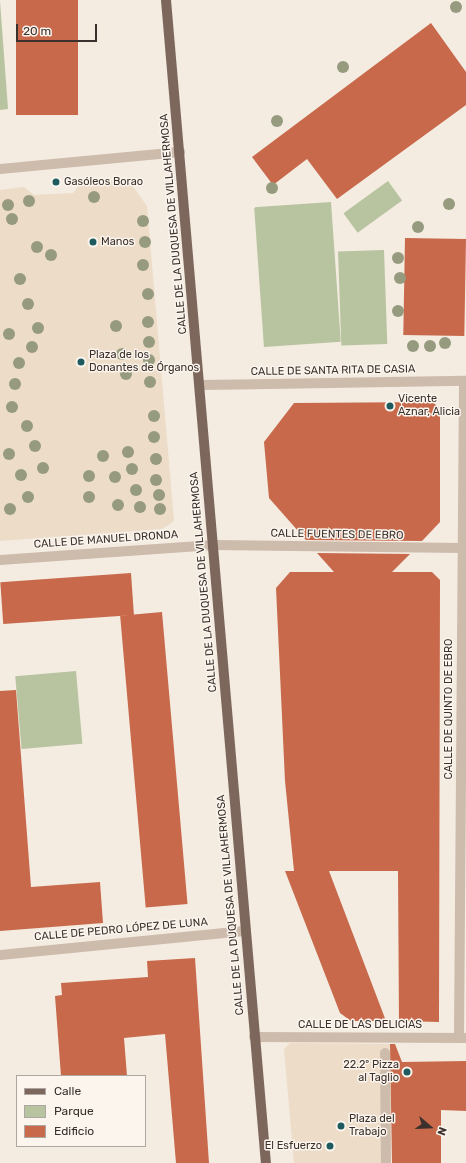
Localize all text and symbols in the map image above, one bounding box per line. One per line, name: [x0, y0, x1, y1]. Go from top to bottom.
scale bar: [18, 16, 99, 42]
text: 20 m: [23, 24, 51, 38]
street label: CALLE DE LA DUQUESA DE VILLAHERMOSA: [158, 113, 190, 335]
place label: Gasóleos Borao: [64, 175, 143, 189]
marker: Gasóleos Borao: [51, 177, 61, 187]
place label: Manos: [101, 235, 134, 249]
marker: Manos: [88, 237, 98, 247]
place label: Plaza de los Donantes de Órganos: [89, 349, 199, 375]
marker: Plaza de los Donantes de Órganos: [76, 357, 86, 367]
street label: CALLE DE SANTA RITA DE CASIA: [250, 363, 416, 379]
place label: Vicente Aznar, Alicia: [398, 393, 460, 419]
marker: Vicente Aznar, Alicia: [385, 401, 395, 411]
street label: CALLE DE LA DUQUESA DE VILLAHERMOSA: [188, 471, 220, 693]
street label: CALLE FUENTES DE EBRO: [270, 527, 404, 543]
street label: CALLE DE MANUEL DRONDA: [33, 528, 179, 552]
street label: CALLE DE QUINTO DE EBRO: [442, 638, 456, 780]
street label: CALLE DE LA DUQUESA DE VILLAHERMOSA: [215, 794, 247, 1016]
street label: CALLE DE PEDRO LÓPEZ DE LUNA: [34, 916, 208, 944]
street label: CALLE DE LAS DELICIAS: [298, 1018, 422, 1032]
place label: 22.2º Pizza al Taglio: [343, 1059, 399, 1085]
marker: 22.2º Pizza al Taglio: [402, 1067, 412, 1077]
legend: [16, 1075, 146, 1147]
text: Calle: [54, 1084, 81, 1098]
text: Parque: [54, 1104, 94, 1118]
north arrow: [410, 1107, 450, 1147]
place label: Plaza del Trabajo: [349, 1113, 395, 1139]
marker: Plaza del Trabajo: [336, 1121, 346, 1131]
text: Edificio: [54, 1124, 94, 1138]
text: N: [434, 1125, 449, 1137]
place label: El Esfuerzo: [265, 1139, 322, 1153]
marker: El Esfuerzo: [325, 1141, 335, 1151]

